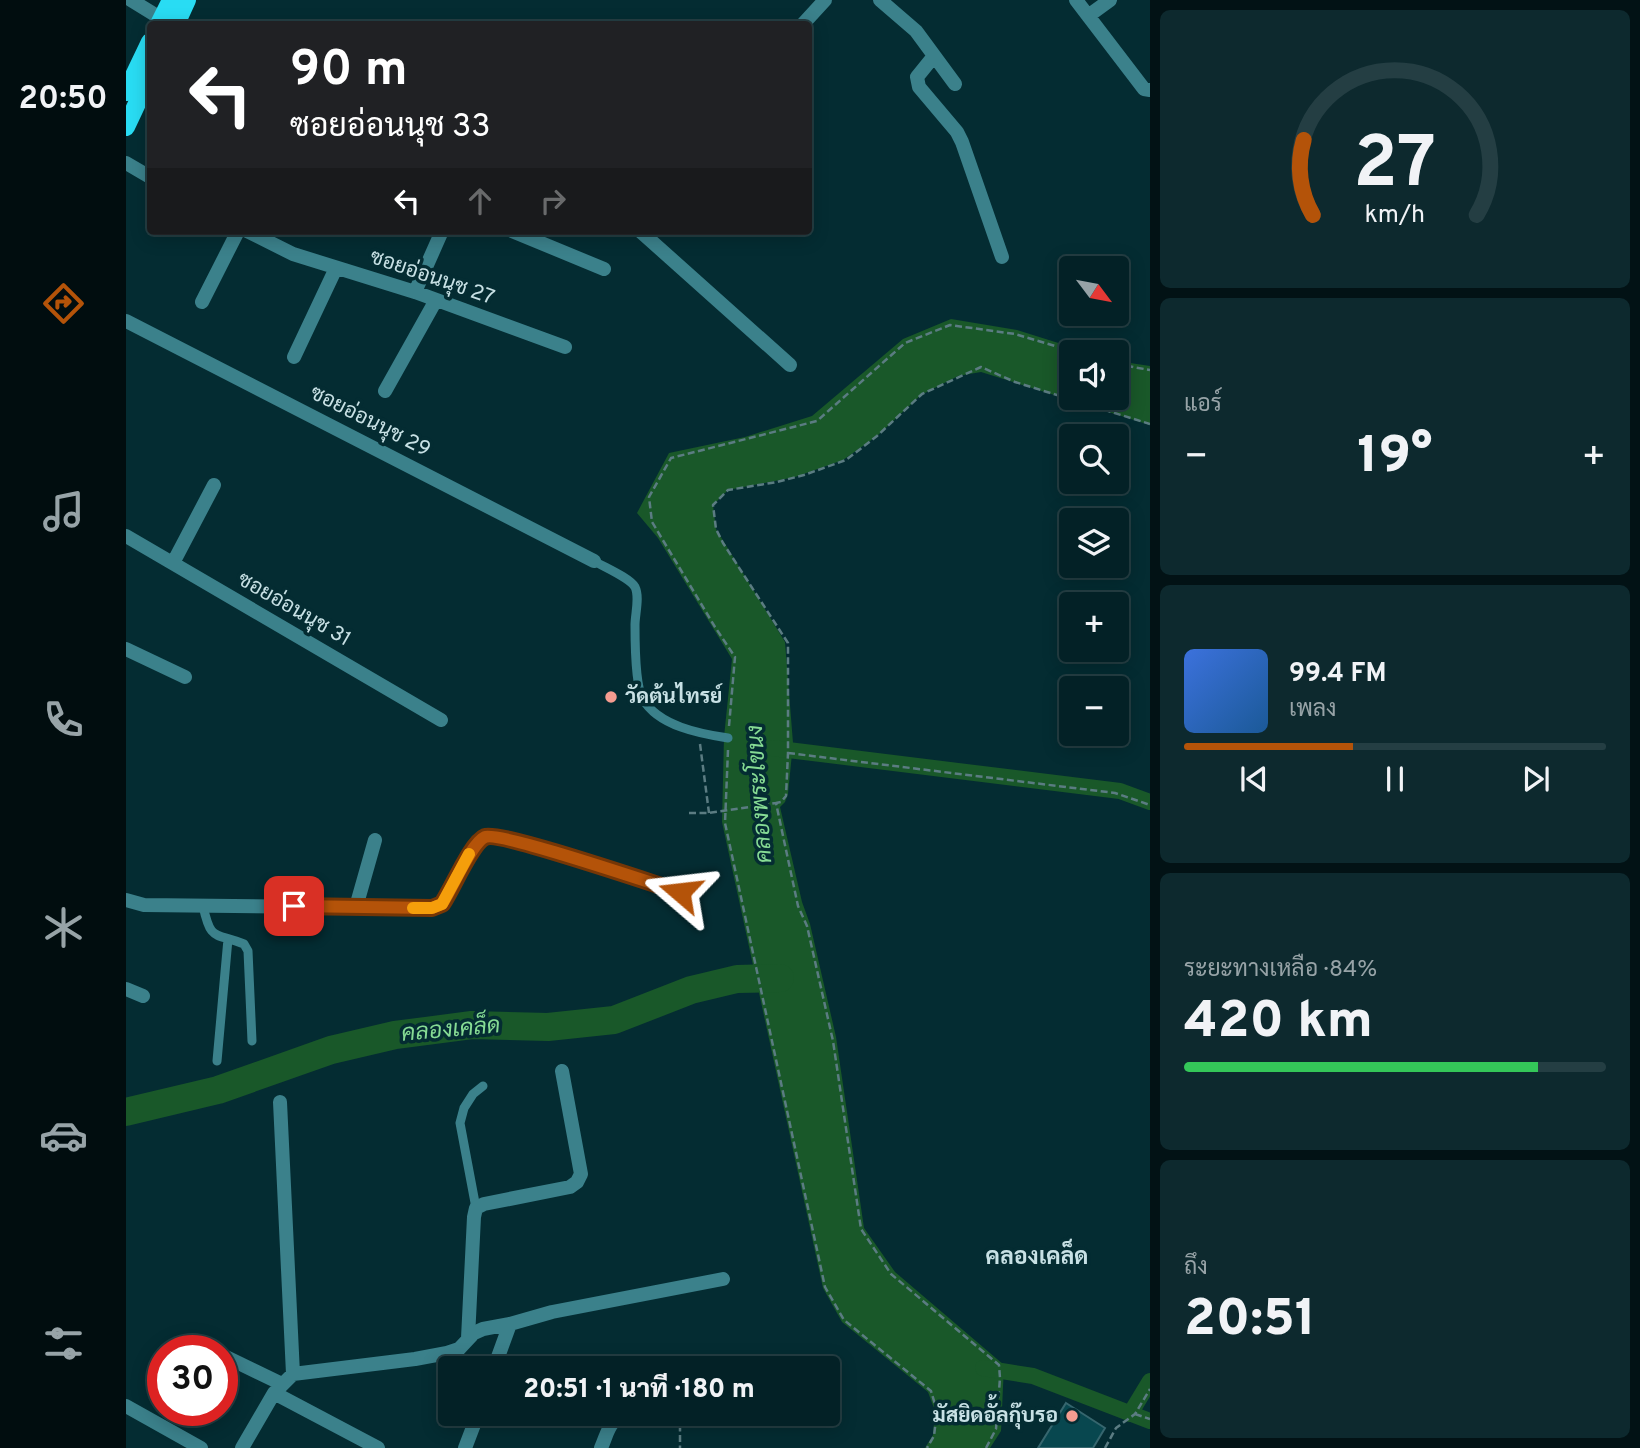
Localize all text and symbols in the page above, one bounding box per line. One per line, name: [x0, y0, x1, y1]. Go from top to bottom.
text: 90 m: [290, 41, 408, 103]
icon: left: [175, 49, 266, 140]
text: 20:50: [19, 80, 107, 120]
text: ซอยอ่อนนุช 33: [290, 108, 491, 148]
text: 27: [1354, 121, 1436, 213]
icon: left: [388, 182, 426, 220]
icon: ahead: [461, 182, 499, 220]
icon: right: [534, 182, 572, 220]
text: km/h: [1365, 200, 1425, 232]
street label: ซอยอ่อนนุช 27: [366, 244, 498, 312]
north arrow: [1059, 256, 1129, 326]
map controls: [1059, 256, 1129, 746]
icon: directions: [39, 279, 88, 328]
button: sound: [1059, 340, 1129, 410]
street label: ซอยอ่อนนุช 29: [305, 380, 435, 464]
text: แอร์: [1184, 391, 1222, 420]
button: search: [1059, 424, 1129, 494]
text: 19°: [1357, 425, 1433, 491]
text: −: [1184, 434, 1209, 483]
text: +: [1581, 434, 1606, 483]
icon: music: [39, 487, 88, 536]
button: layers: [1059, 508, 1129, 578]
street label: ซอยอ่อนนุช 31: [232, 567, 356, 653]
button: +: [1059, 592, 1129, 662]
text: 99.4 FM: [1289, 658, 1386, 691]
button: −: [1059, 676, 1129, 746]
place label: วัดต้นไทรย์: [625, 682, 723, 711]
marker: วัดต้นไทรย์: [603, 689, 619, 705]
icon: phone: [39, 695, 88, 744]
text: เพลง: [1289, 696, 1336, 725]
water label: คลองพระโขนง: [738, 724, 780, 864]
icon: previous: [1235, 760, 1273, 798]
icon: pause: [1376, 760, 1414, 798]
icon: next: [1517, 760, 1555, 798]
position arrow: [643, 855, 717, 929]
pin: [264, 876, 324, 936]
icon: arrive: [275, 887, 313, 925]
icon: climate: [39, 903, 88, 952]
text: ระยะทางเหลือ · 84%: [1184, 956, 1377, 985]
text: 420 km: [1184, 990, 1373, 1056]
water label: คลองเคล็ด: [400, 1007, 502, 1050]
icon: car: [39, 1111, 88, 1160]
district label: คลองเคล็ด: [986, 1238, 1088, 1273]
text: ถึง: [1184, 1254, 1208, 1283]
text: 20:51: [1184, 1288, 1316, 1354]
icon: filters: [39, 1319, 88, 1368]
speed limit sign: 30: [147, 1335, 238, 1426]
text: 20:51 · 1 นาที · 180 m: [523, 1374, 755, 1407]
place label: มัสยิดอั้ลกุ๊บรอ: [932, 1394, 1058, 1430]
marker: มัสยิดอั้ลกุ๊บรอ: [1064, 1408, 1080, 1424]

